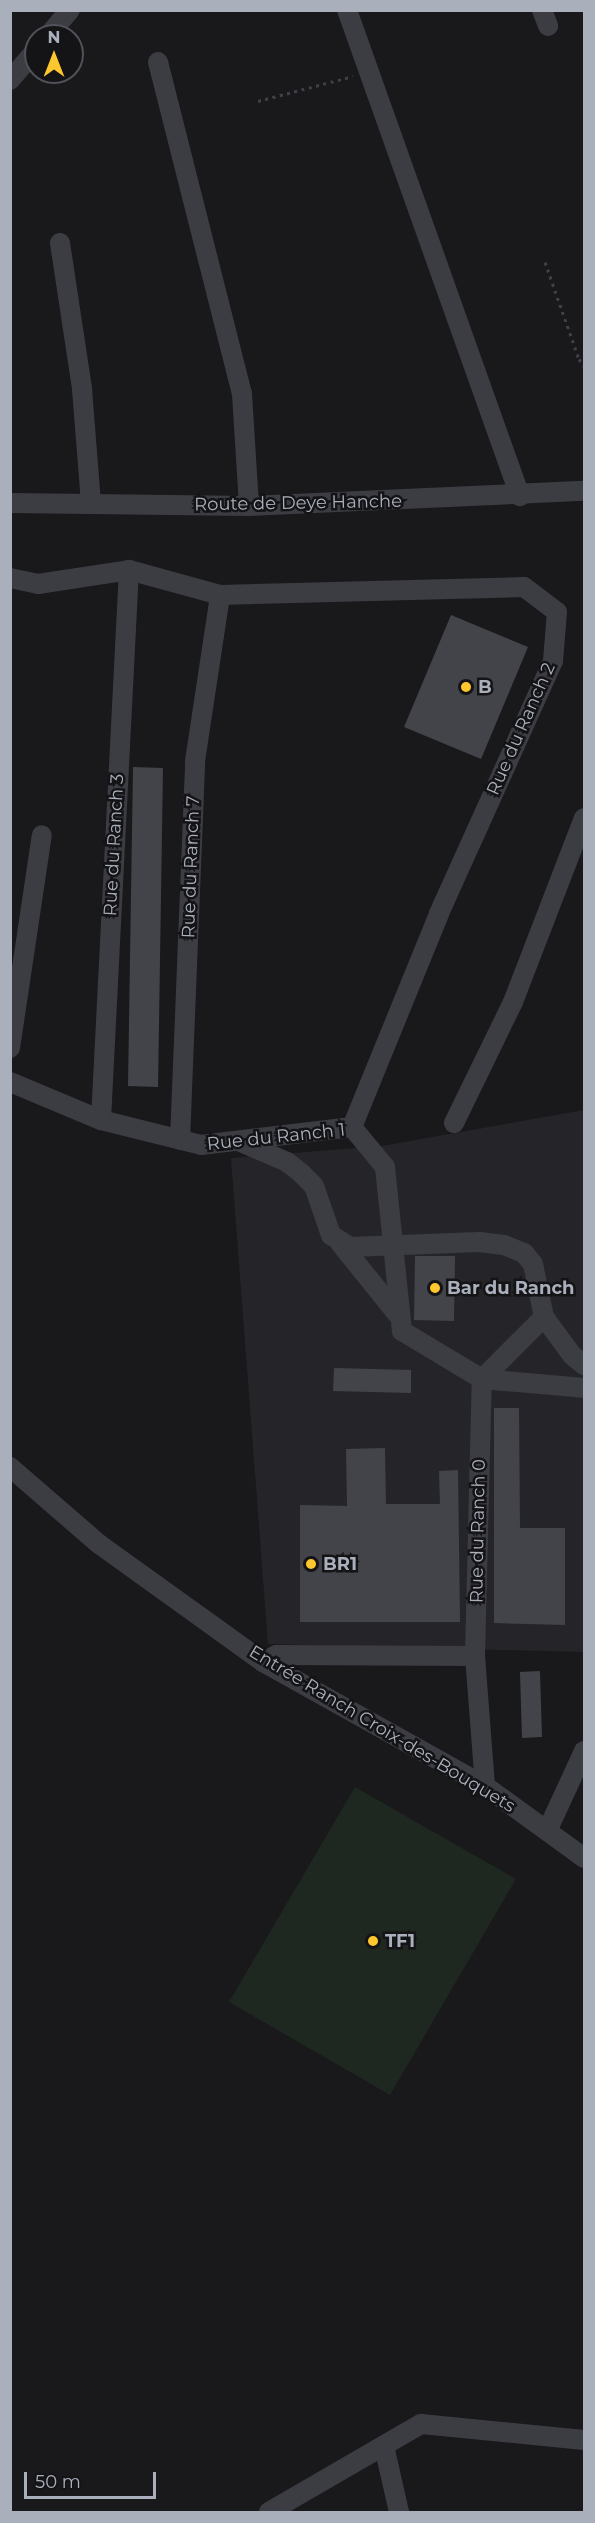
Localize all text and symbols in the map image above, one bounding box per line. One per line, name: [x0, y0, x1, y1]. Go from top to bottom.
north arrow: [24, 24, 84, 84]
text: N: [48, 28, 60, 47]
street label: Route de Deye Hanche: [194, 490, 402, 516]
street label: Rue du Ranch 2: [482, 660, 560, 798]
place label: B: [478, 676, 492, 698]
marker: B: [459, 680, 473, 694]
street label: Rue du Ranch 3: [99, 773, 129, 917]
street label: Rue du Ranch 7: [178, 795, 204, 939]
street label: Rue du Ranch 1: [206, 1119, 346, 1155]
place label: Bar du Ranch: [447, 1277, 574, 1299]
marker: Bar du Ranch: [428, 1281, 442, 1295]
street label: Rue du Ranch 0: [466, 1459, 490, 1603]
place label: BR1: [323, 1553, 357, 1575]
marker: BR1: [304, 1557, 318, 1571]
street label: Entrée Ranch Croix-des-Bouquets: [245, 1641, 519, 1817]
place label: TF1: [385, 1930, 415, 1952]
marker: TF1: [366, 1934, 380, 1948]
scale bar: [27, 2460, 159, 2498]
text: 50 m: [35, 2471, 81, 2493]

